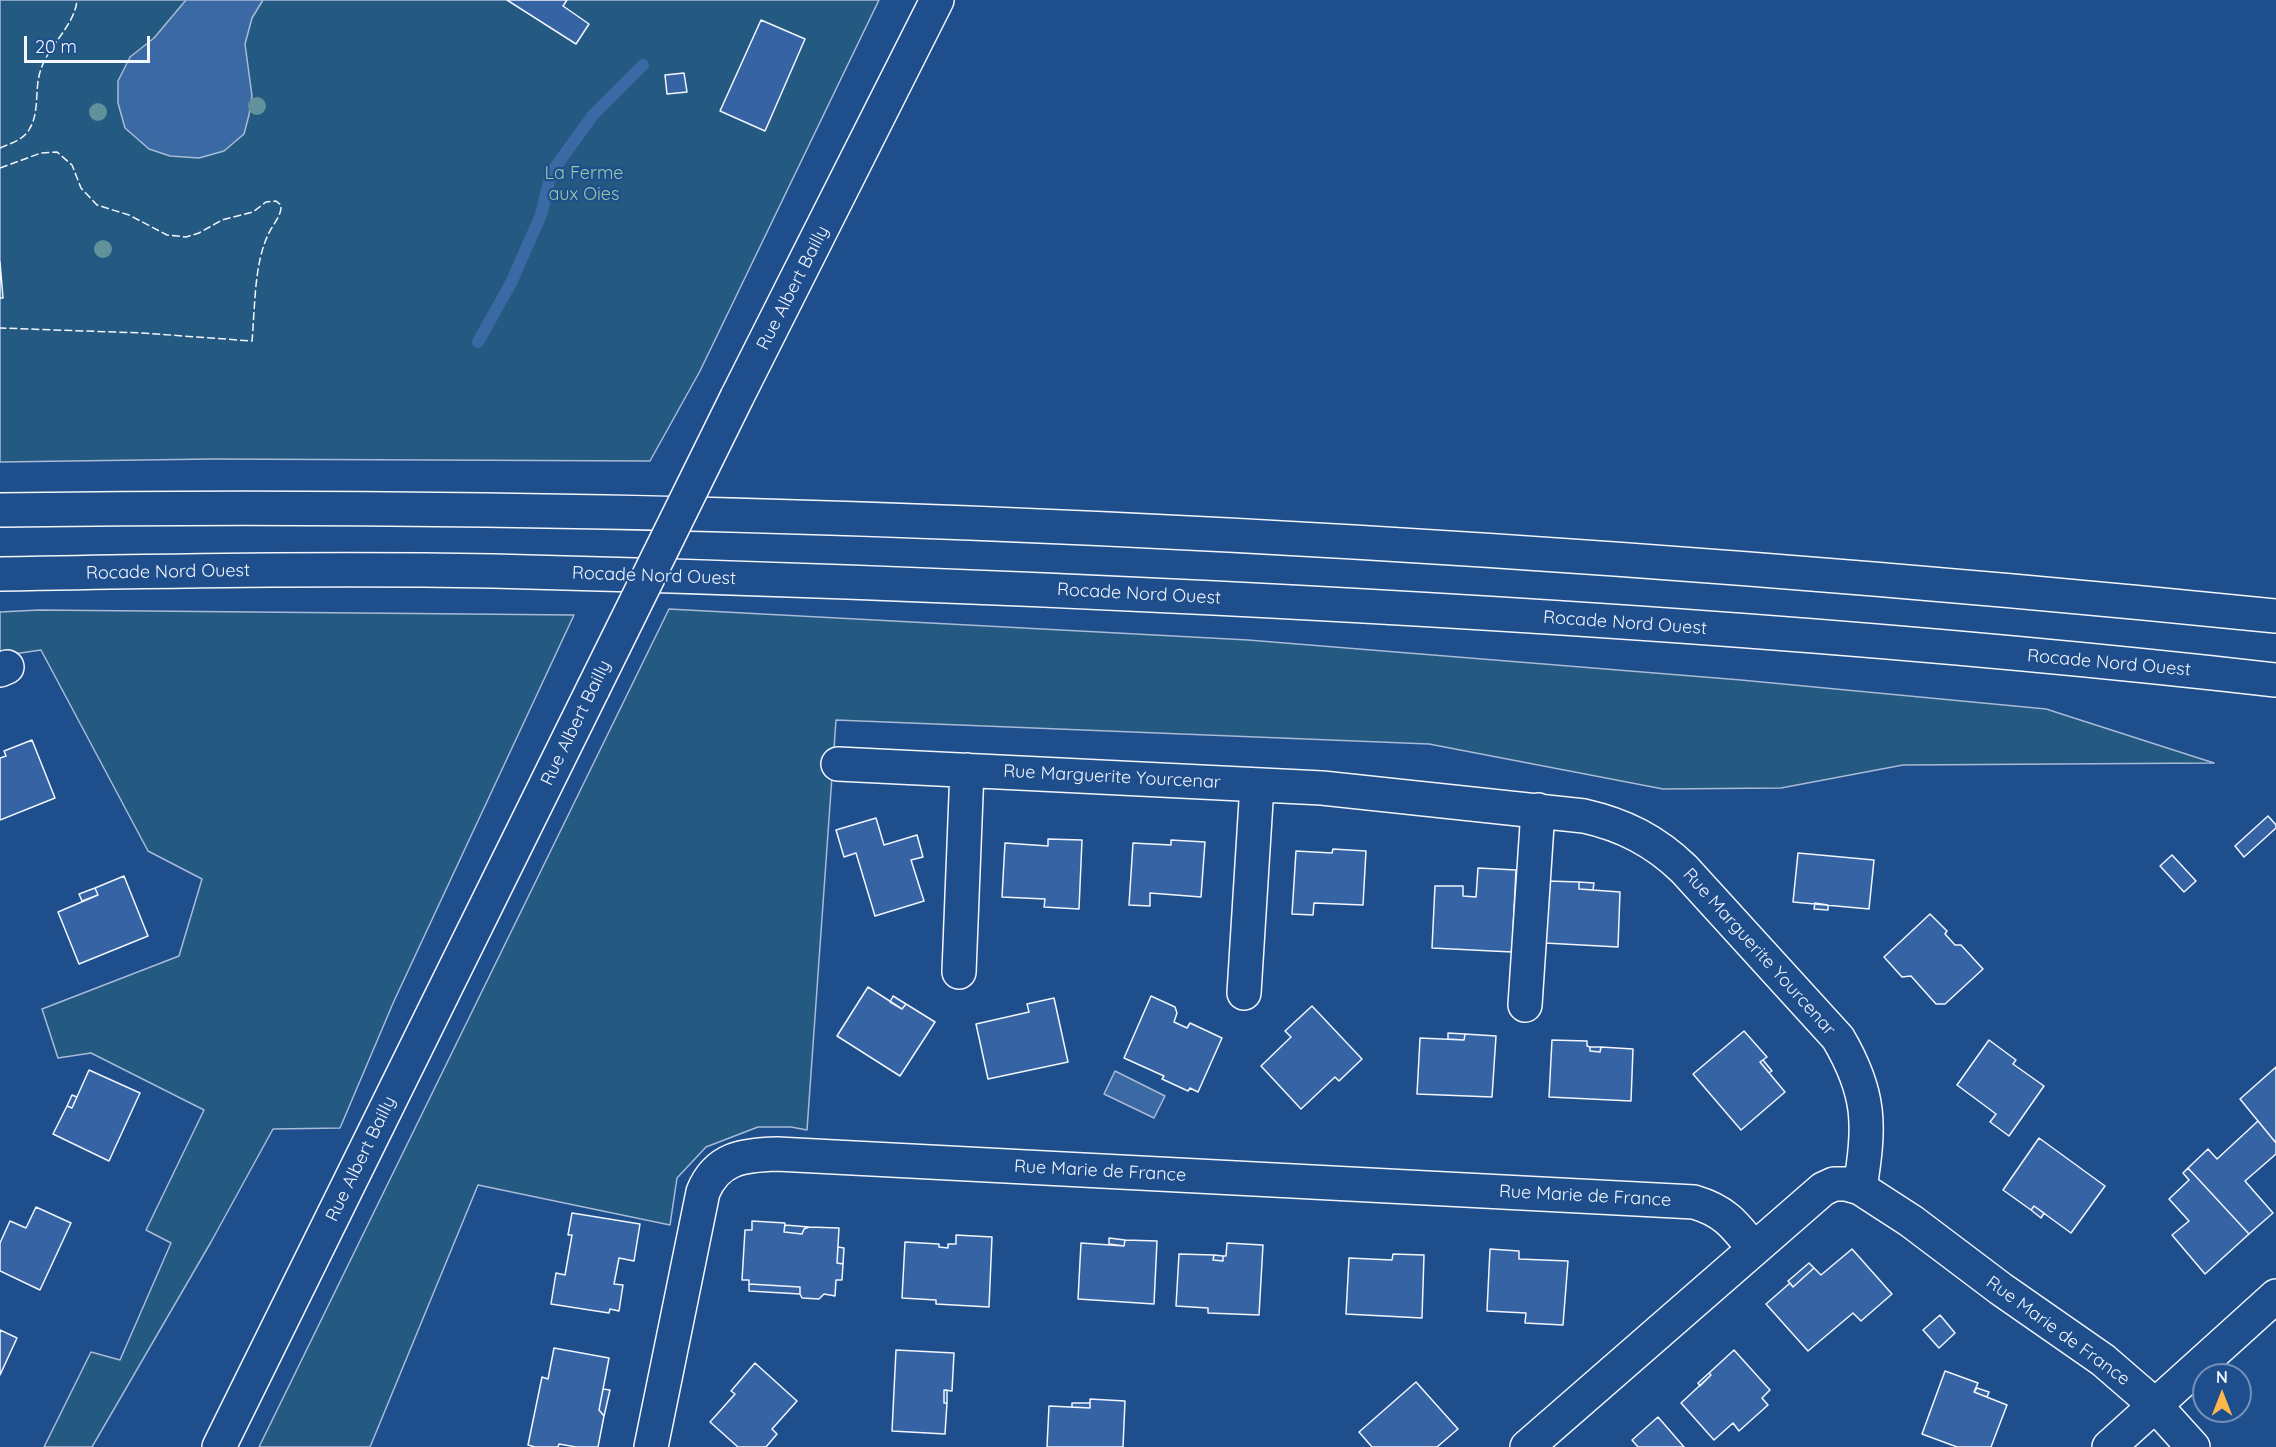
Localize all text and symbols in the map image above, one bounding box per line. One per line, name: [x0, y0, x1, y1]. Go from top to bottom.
scale bar: [27, 24, 153, 62]
text: 20 m: [35, 35, 77, 58]
park label: La Ferme aux Oies: [544, 163, 624, 206]
street label: Rue Albert Bailly: [752, 222, 834, 354]
street label: Rocade Nord Ouest: [86, 560, 250, 584]
street label: Rocade Nord Ouest: [572, 562, 736, 590]
street label: Rocade Nord Ouest: [1056, 579, 1222, 609]
street label: Rocade Nord Ouest: [1542, 607, 1708, 639]
street label: Rocade Nord Ouest: [2026, 645, 2192, 681]
street label: Rue Albert Bailly: [536, 657, 616, 789]
street label: Rue Marguerite Yourcenar: [1003, 761, 1221, 793]
street label: Rue Marguerite Yourcenar: [1678, 864, 1840, 1040]
street label: Rue Albert Bailly: [321, 1093, 401, 1225]
street label: Rue Marie de France: [1013, 1156, 1187, 1186]
street label: Rue Marie de France: [1498, 1181, 1672, 1211]
street label: Rue Marie de France: [1982, 1272, 2134, 1390]
north arrow: [2192, 1363, 2252, 1423]
text: N: [2216, 1367, 2228, 1387]

